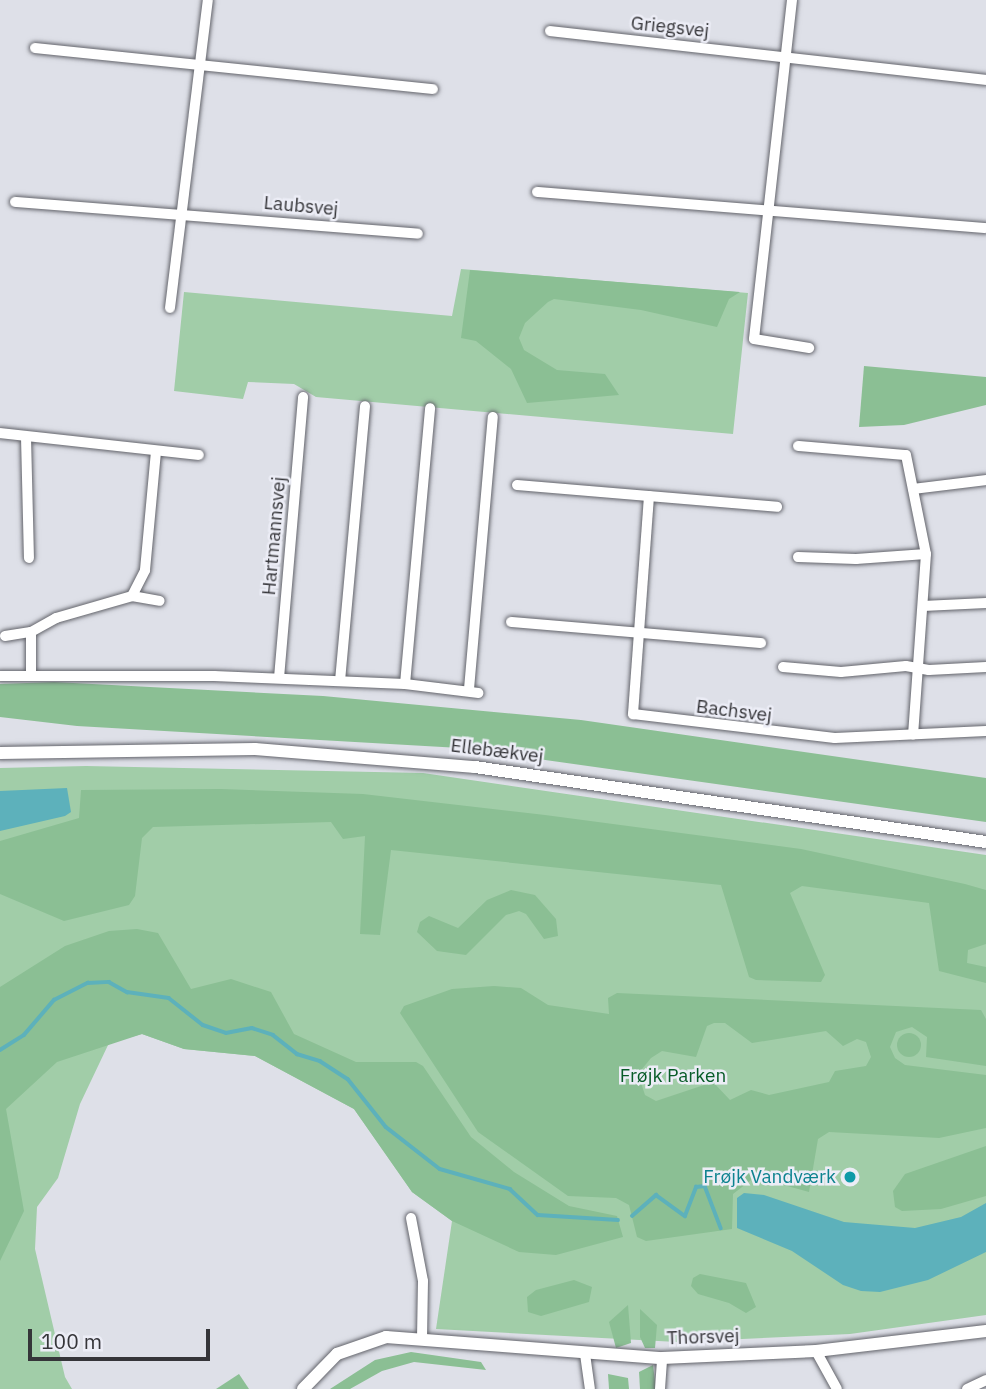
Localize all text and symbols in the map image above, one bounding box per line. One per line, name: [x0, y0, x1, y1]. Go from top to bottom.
street label: Griegsvej: [630, 12, 710, 42]
street label: Laubsvej: [263, 191, 339, 221]
street label: Hartmannsvej: [257, 476, 291, 596]
street label: Bachsvej: [695, 695, 773, 727]
street label: Ellebækvej: [449, 734, 545, 768]
park label: Frøjk Parken: [620, 1065, 726, 1087]
place label: Frøjk Vandværk: [703, 1166, 836, 1188]
marker: Frøjk Vandværk: [842, 1169, 858, 1185]
scale bar: [32, 1316, 214, 1360]
street label: Thorsvej: [666, 1324, 740, 1350]
text: 100 m: [41, 1327, 102, 1355]

